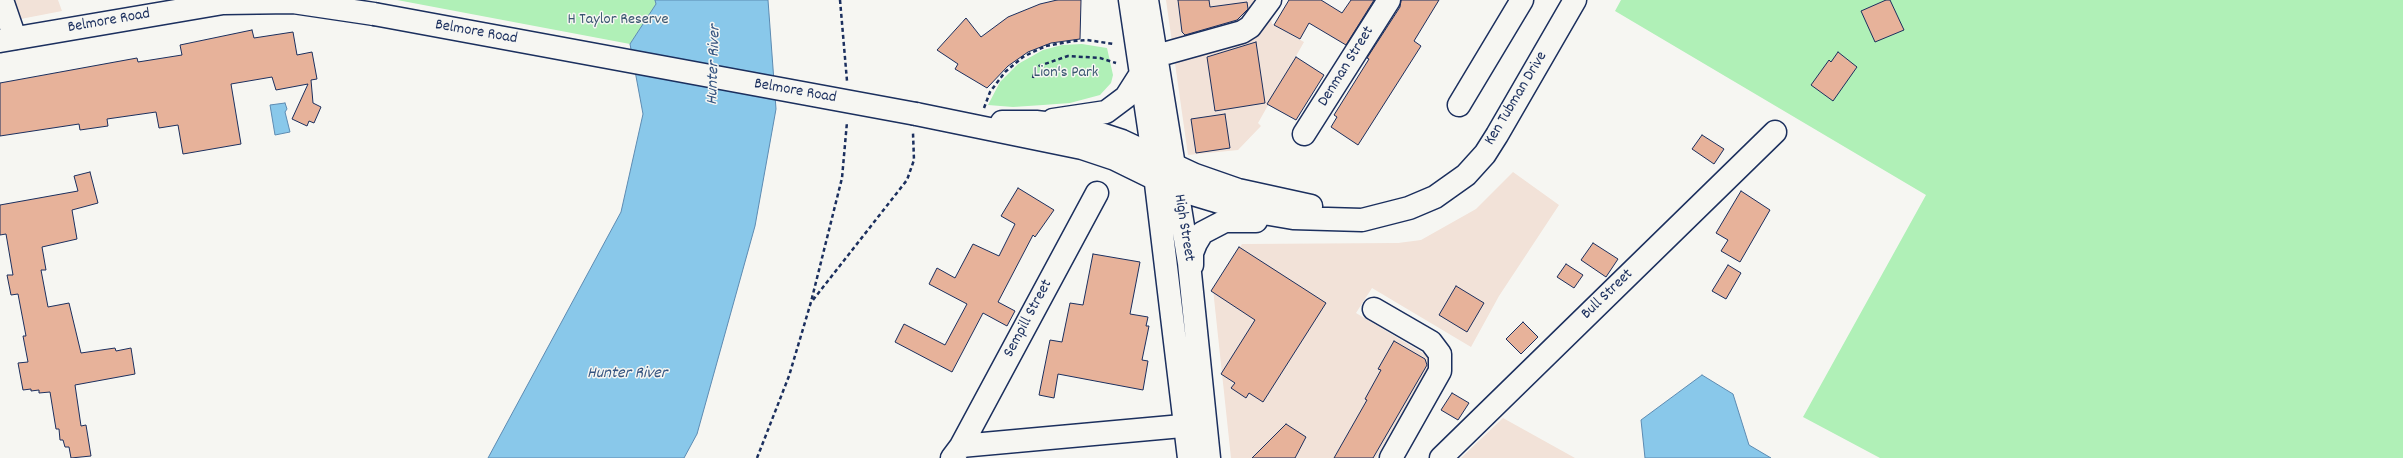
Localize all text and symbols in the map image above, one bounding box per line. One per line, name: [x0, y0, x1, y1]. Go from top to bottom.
street label: Belmore Road: [66, 5, 152, 39]
park label: H Taylor Reserve: [567, 11, 669, 31]
street label: Belmore Road: [433, 16, 519, 50]
street label: Denman Street: [1315, 23, 1379, 111]
water label: Hunter River: [703, 25, 727, 105]
street label: Ken Tubman Drive: [1481, 49, 1553, 149]
park label: Lion's Park: [1034, 64, 1098, 84]
street label: Belmore Road: [752, 75, 838, 109]
street label: High Street: [1168, 193, 1198, 263]
street label: Bull Street: [1578, 266, 1638, 324]
street label: Sempill Street: [1000, 277, 1058, 361]
water label: Hunter River: [587, 365, 667, 385]

